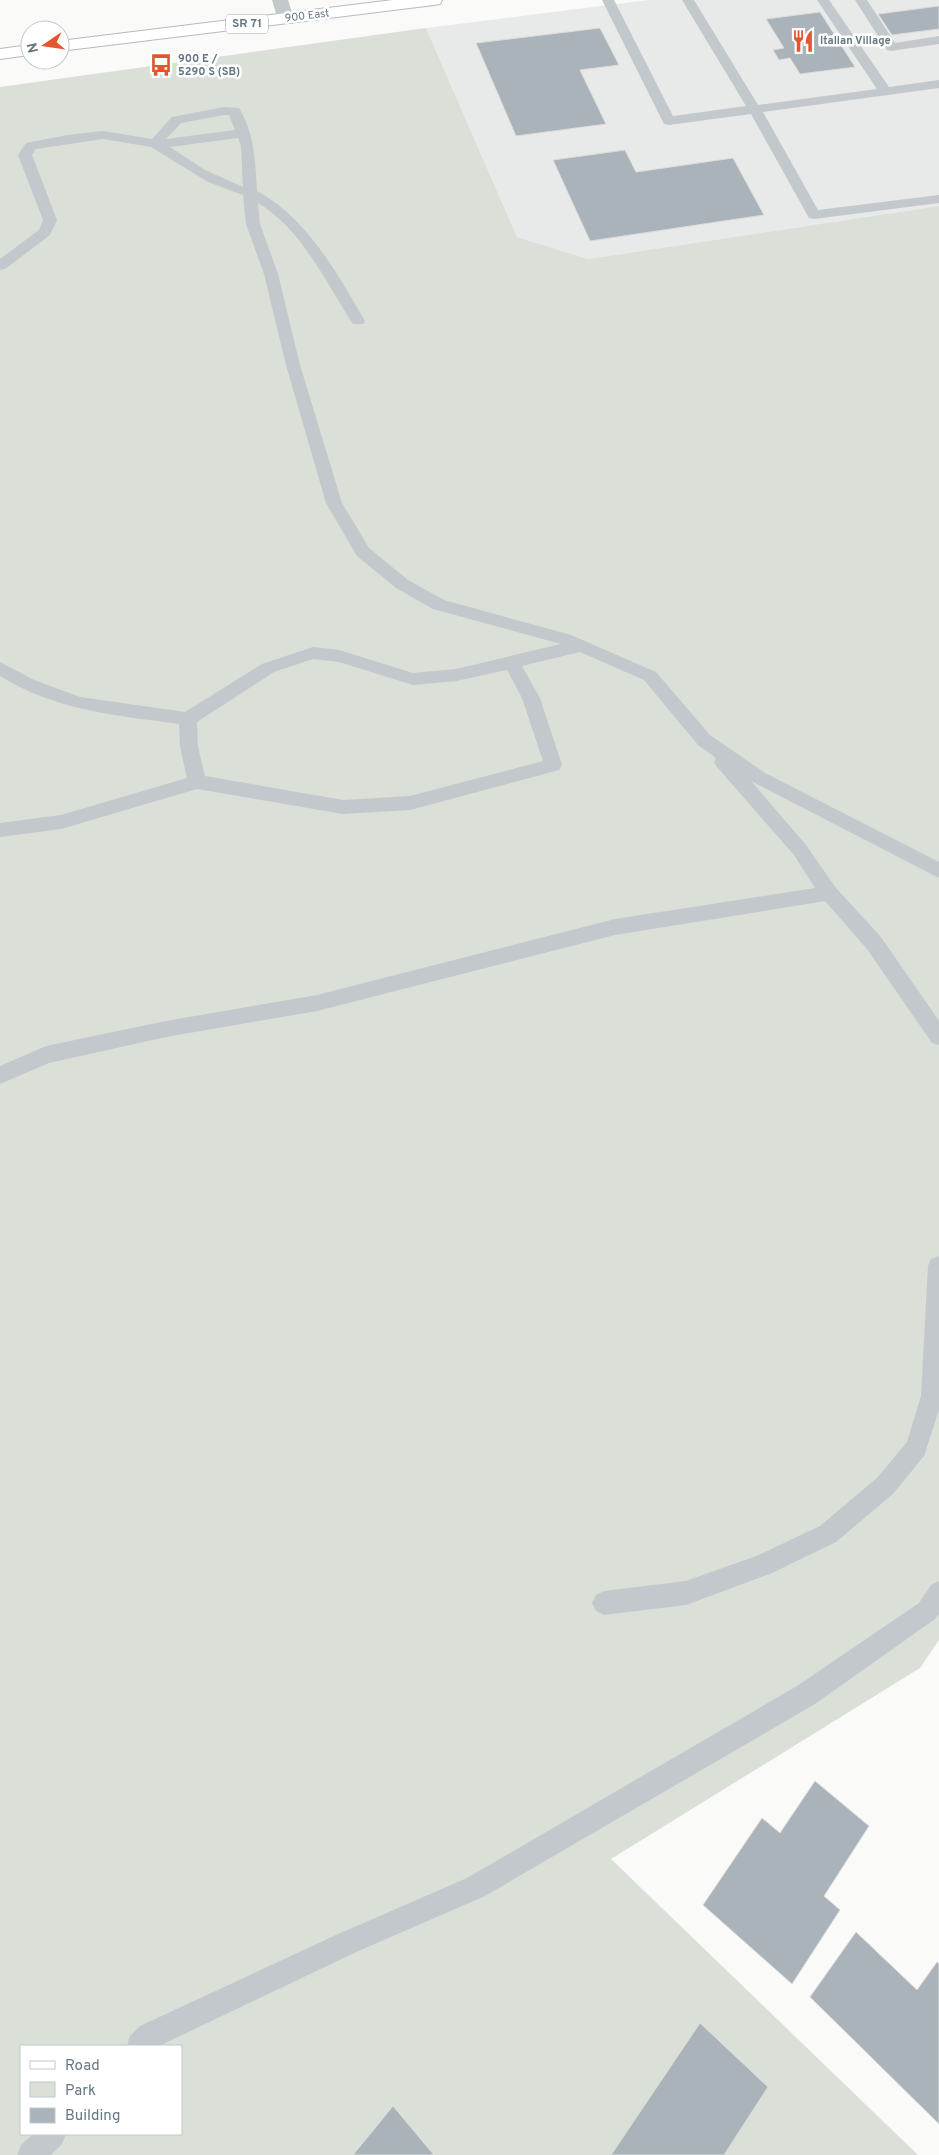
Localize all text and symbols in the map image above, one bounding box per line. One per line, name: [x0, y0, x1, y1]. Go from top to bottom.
street label: 900 East: [284, 6, 330, 26]
road number: SR 71: [226, 14, 268, 34]
north arrow: [20, 20, 70, 70]
restaurant icon: Italian Village: [790, 28, 816, 54]
place label: Italian Village: [820, 34, 891, 48]
text: N: [24, 41, 43, 54]
bus stop icon: 900 E / 5290 S (SB): [148, 52, 174, 78]
place label: 900 E / 5290 S (SB): [178, 52, 240, 79]
legend: [20, 2045, 182, 2135]
text: Road: [65, 2057, 100, 2076]
text: Park: [65, 2082, 96, 2101]
text: Building: [65, 2107, 120, 2126]

